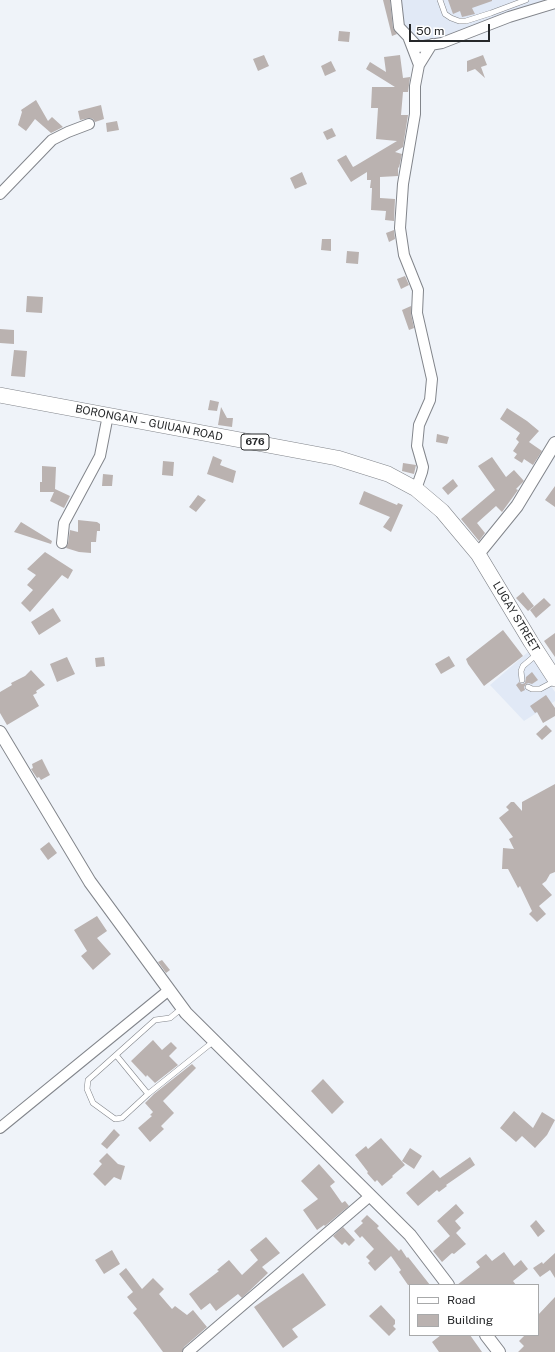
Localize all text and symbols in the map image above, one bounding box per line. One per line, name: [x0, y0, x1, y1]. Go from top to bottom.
scale bar: [411, 16, 492, 42]
text: 50 m: [416, 24, 444, 38]
street label: BORONGAN – GUIUAN ROAD: [74, 402, 224, 444]
road number: 676: [241, 434, 269, 450]
street label: LUGAY STREET: [490, 579, 542, 655]
legend: [409, 1284, 539, 1336]
text: Road: [447, 1293, 475, 1307]
text: Building: [447, 1313, 493, 1327]

